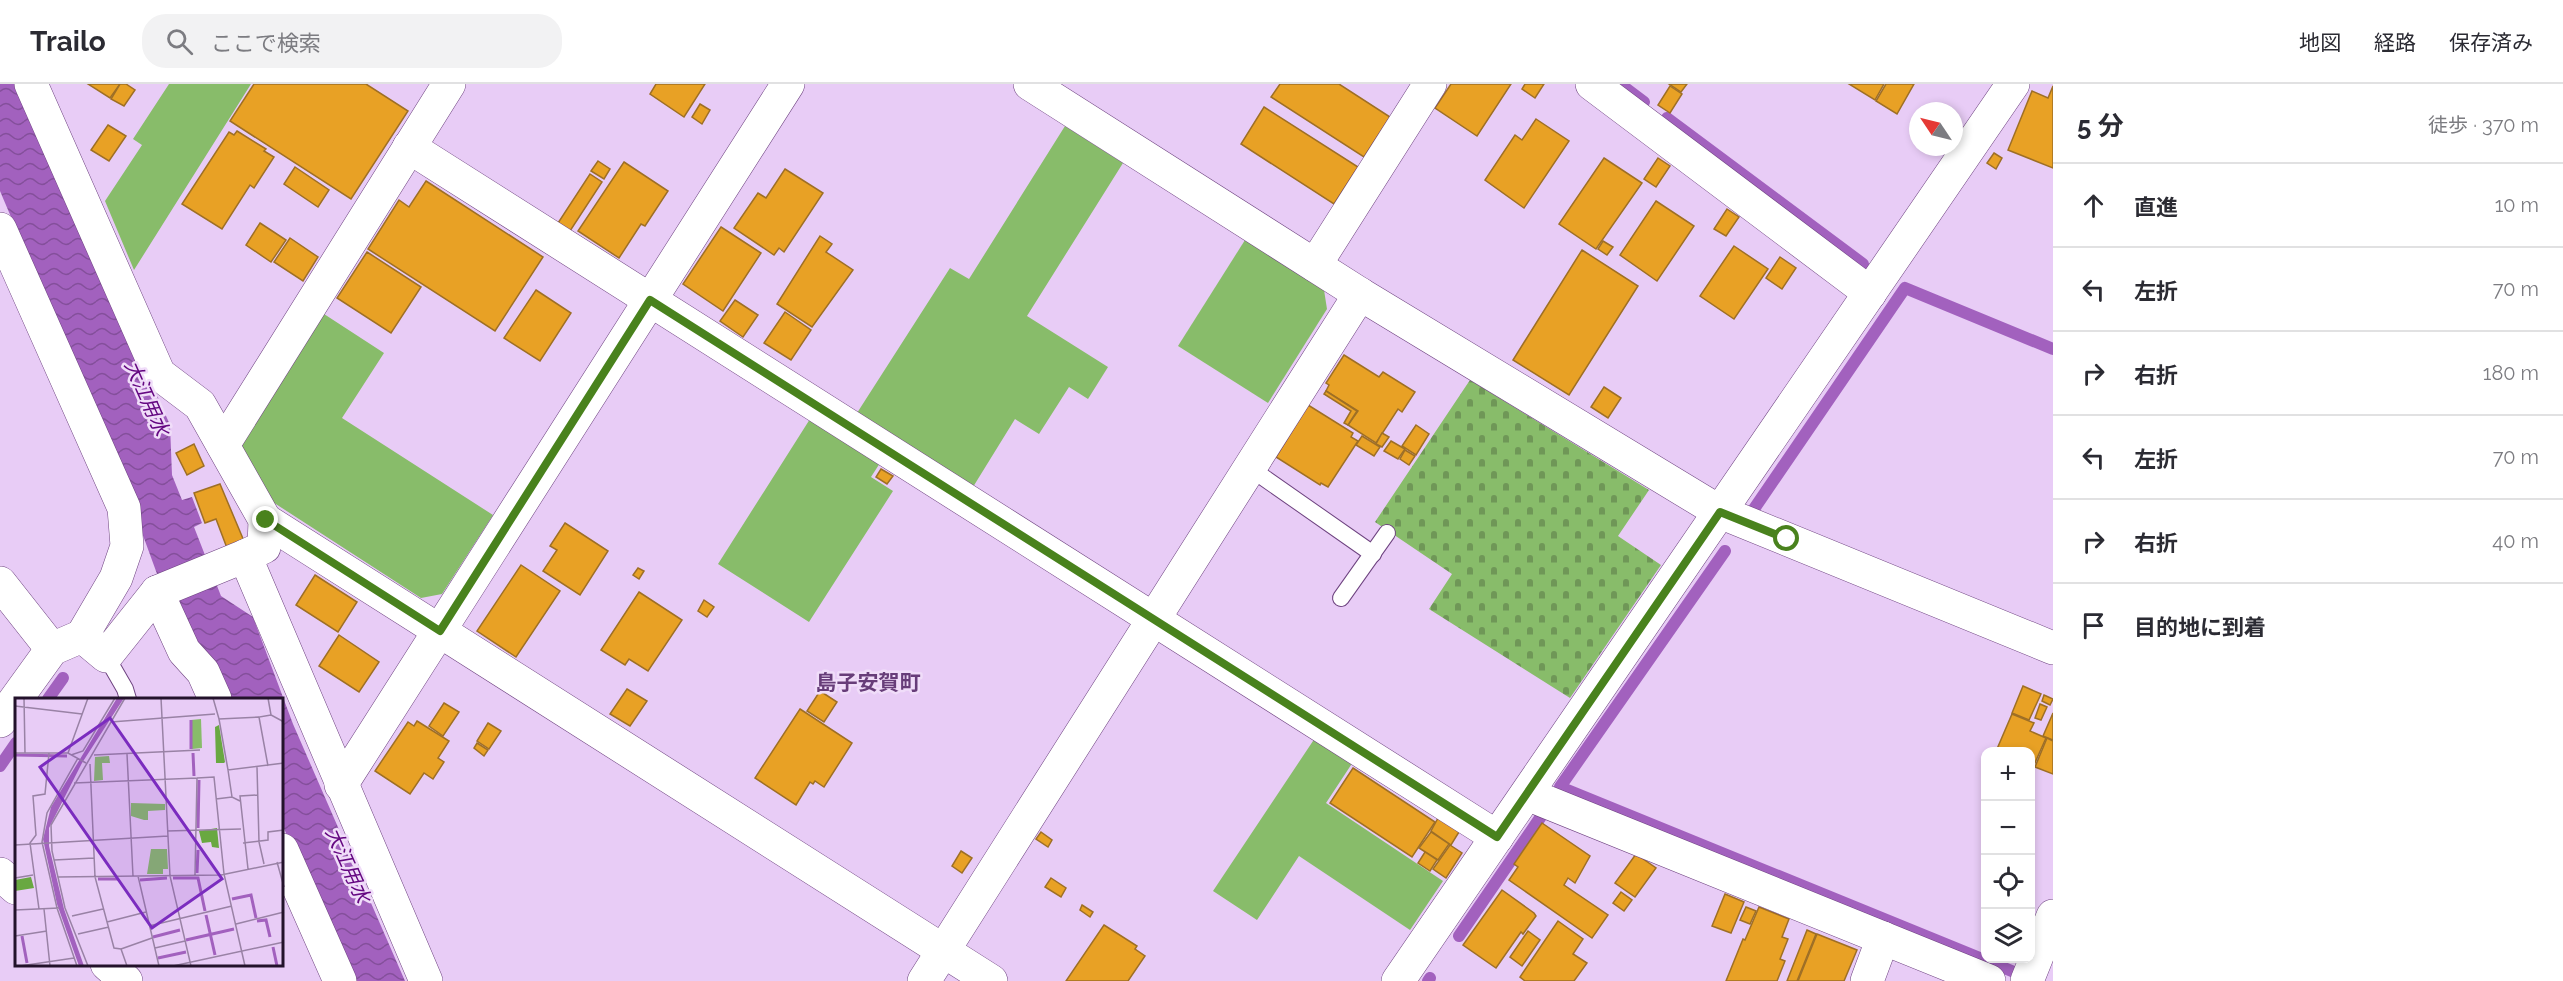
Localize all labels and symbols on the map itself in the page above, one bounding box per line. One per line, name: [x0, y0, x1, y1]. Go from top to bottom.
north arrow: [1909, 102, 1963, 156]
water label: 大江用水: [120, 357, 175, 441]
route end: [252, 506, 278, 532]
route start: [1773, 525, 1799, 551]
district label: 島子安賀町: [816, 670, 921, 695]
inset map: [15, 698, 284, 966]
water label: 大江用水: [321, 824, 376, 908]

